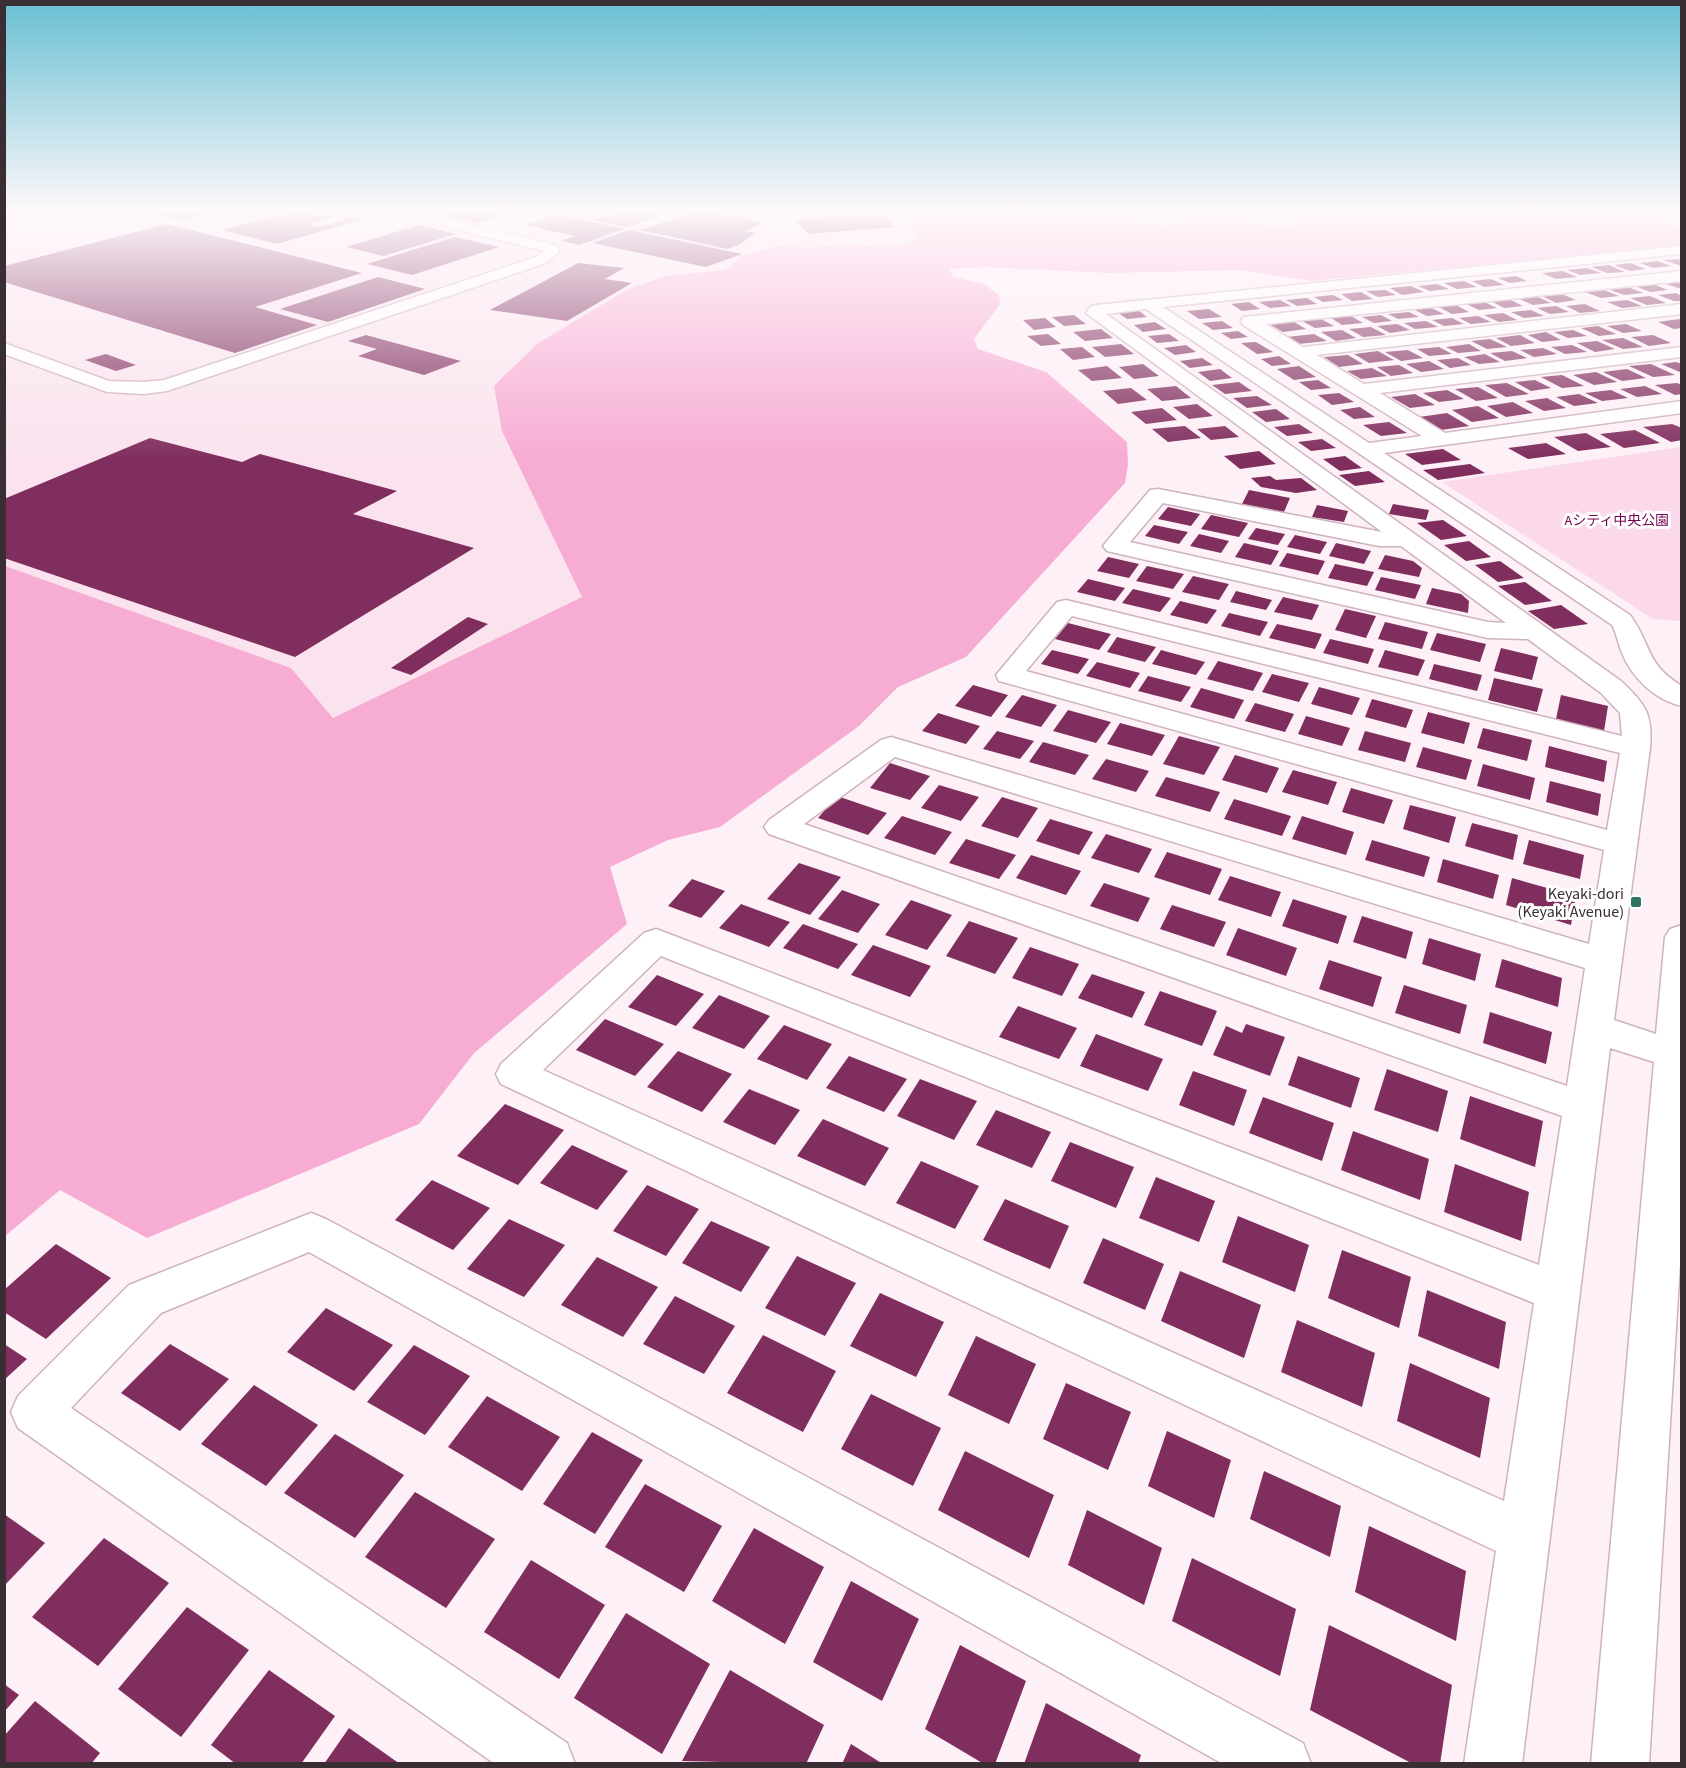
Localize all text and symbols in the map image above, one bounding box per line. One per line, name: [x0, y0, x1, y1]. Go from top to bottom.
park label: Aシティ中央公園: [1565, 511, 1669, 531]
place label: Keyaki-dori (Keyaki Avenue): [1518, 883, 1624, 923]
marker: Keyaki-dori (Keyaki Avenue): [1629, 895, 1643, 909]

